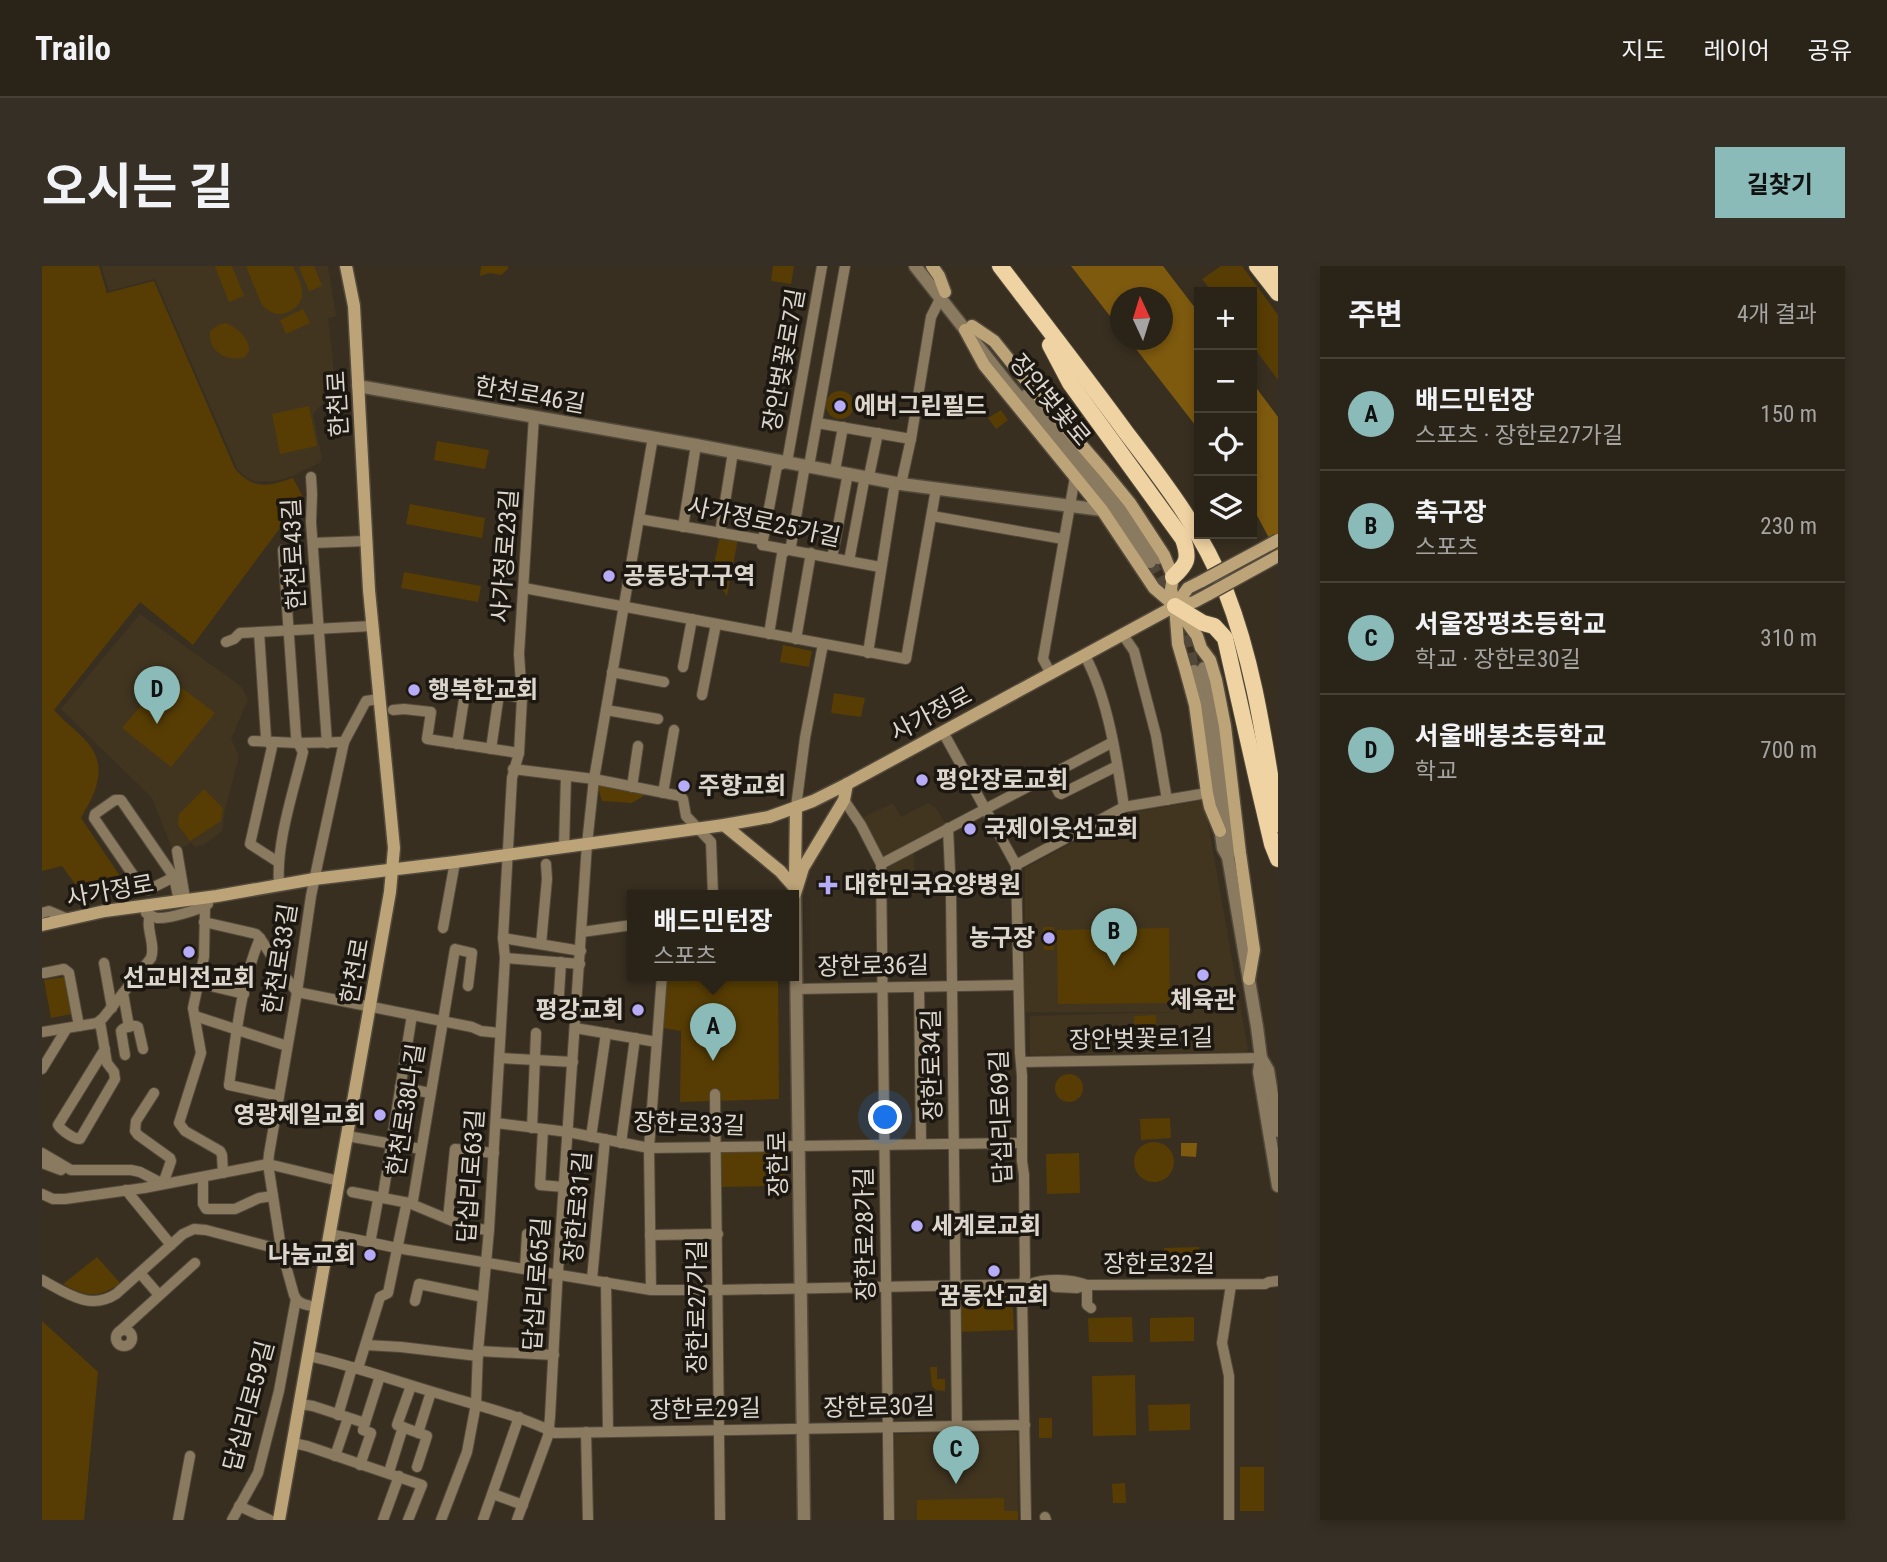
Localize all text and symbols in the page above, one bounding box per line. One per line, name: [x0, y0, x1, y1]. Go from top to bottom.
text: Trailo: [35, 29, 111, 68]
text: 지도: [1621, 37, 1666, 65]
text: 레이어: [1704, 37, 1770, 65]
text: 공유: [1808, 37, 1852, 65]
button: 길찾기: [1715, 147, 1845, 218]
text: 오시는 길: [42, 159, 234, 216]
street label: 장안벚꽃로7길: [758, 287, 810, 433]
north arrow: [1110, 287, 1173, 350]
map controls: [1194, 287, 1257, 539]
button: +: [1194, 287, 1257, 350]
text: 주변: [1348, 297, 1403, 332]
text: 4개 결과: [1737, 301, 1817, 328]
street label: 장안벚꽃로: [1004, 349, 1096, 451]
button: −: [1194, 350, 1257, 413]
street label: 한천로: [322, 370, 354, 438]
street label: 한천로46길: [472, 371, 588, 419]
text: 배드민턴장: [1415, 385, 1535, 415]
place label: 에버그린필드: [854, 392, 986, 420]
marker: 에버그린필드: [832, 398, 848, 414]
text: A: [1364, 401, 1378, 428]
text: 150 m: [1760, 401, 1817, 428]
button: locate: [1194, 413, 1257, 476]
text: 스포츠 · 장한로27가길: [1415, 422, 1623, 449]
button: layers: [1194, 476, 1257, 539]
street label: 사가정로23길: [486, 488, 524, 624]
street label: 사가정로25가길: [685, 492, 843, 552]
street label: 한천로43길: [277, 497, 311, 611]
text: 축구장: [1415, 497, 1487, 527]
text: B: [1365, 513, 1377, 540]
text: 230 m: [1760, 513, 1817, 540]
text: 스포츠: [1415, 534, 1478, 561]
place label: 공동당구구역: [623, 562, 755, 590]
marker: 공동당구구역: [601, 568, 617, 584]
text: 서울장평초등학교: [1415, 609, 1606, 639]
text: C: [1364, 625, 1378, 652]
text: 310 m: [1760, 625, 1817, 652]
text: 학교 · 장한로30길: [1415, 646, 1581, 673]
pin: D: [134, 666, 180, 724]
place label: 행복한교회: [428, 676, 538, 704]
street label: 사가정로: [885, 681, 977, 747]
marker: 행복한교회: [406, 682, 422, 698]
text: 서울배봉초등학교: [1415, 721, 1606, 751]
text: D: [1365, 737, 1378, 764]
text: 700 m: [1760, 737, 1817, 764]
text: 학교: [1415, 758, 1457, 785]
place label: 평안장로교회: [936, 766, 1068, 794]
place label: 주향교회: [698, 772, 786, 800]
marker: 평안장로교회: [914, 772, 930, 788]
marker: 주향교회: [676, 778, 692, 794]
place label: 국제이웃선교회: [984, 815, 1139, 843]
marker: 국제이웃선교회: [962, 821, 978, 837]
street label: 사가정로: [64, 870, 156, 912]
place label: 대한민국요양병원: [844, 871, 1021, 899]
marker: 대한민국요양병원: [818, 875, 838, 895]
popup: [627, 890, 799, 981]
street label: 한천로33길: [257, 901, 303, 1017]
text: 배드민턴장: [653, 906, 773, 936]
pin: B: [1091, 908, 1137, 966]
place label: 농구장: [969, 924, 1035, 952]
marker: 농구장: [1041, 930, 1057, 946]
street label: 한천로: [335, 936, 375, 1006]
text: 스포츠: [653, 943, 717, 970]
marker: 선교비전교회: [181, 944, 197, 960]
street label: 장한로36길: [817, 951, 929, 981]
place label: 선교비전교회: [123, 964, 255, 992]
marker: 체육관: [1195, 967, 1211, 983]
place label: 체육관: [1170, 986, 1236, 1014]
place label: 평강교회: [536, 996, 624, 1024]
marker: 평강교회: [630, 1002, 646, 1018]
pin: A: [690, 1003, 736, 1061]
street label: 장한로34길: [917, 1009, 947, 1121]
street label: 장안벚꽃로1길: [1069, 1024, 1213, 1054]
street label: 한천로38나길: [382, 1042, 430, 1178]
street label: 답십리로69길: [985, 1049, 1017, 1185]
your location: [868, 1100, 902, 1134]
place label: 영광제일교회: [234, 1101, 366, 1129]
marker: 영광제일교회: [372, 1107, 388, 1123]
street label: 답십리로63길: [452, 1108, 490, 1244]
street label: 장한로33길: [633, 1108, 745, 1140]
street label: 장한로: [763, 1131, 793, 1197]
street label: 장한로31길: [559, 1150, 597, 1264]
street label: 장한로28가길: [850, 1167, 880, 1301]
place label: 세계로교회: [931, 1212, 1041, 1240]
street label: 답십리로65길: [518, 1216, 556, 1352]
marker: 세계로교회: [909, 1218, 925, 1234]
street label: 장한로27가길: [683, 1240, 711, 1374]
place label: 나눔교회: [268, 1241, 356, 1269]
marker: 나눔교회: [362, 1247, 378, 1263]
street label: 장한로32길: [1103, 1250, 1215, 1278]
marker: 꿈동산교회: [986, 1263, 1002, 1279]
place label: 꿈동산교회: [939, 1282, 1049, 1310]
street label: 답십리로59길: [218, 1338, 280, 1474]
street label: 장한로30길: [823, 1392, 935, 1422]
street label: 장한로29길: [649, 1394, 761, 1424]
pin: C: [933, 1426, 979, 1484]

